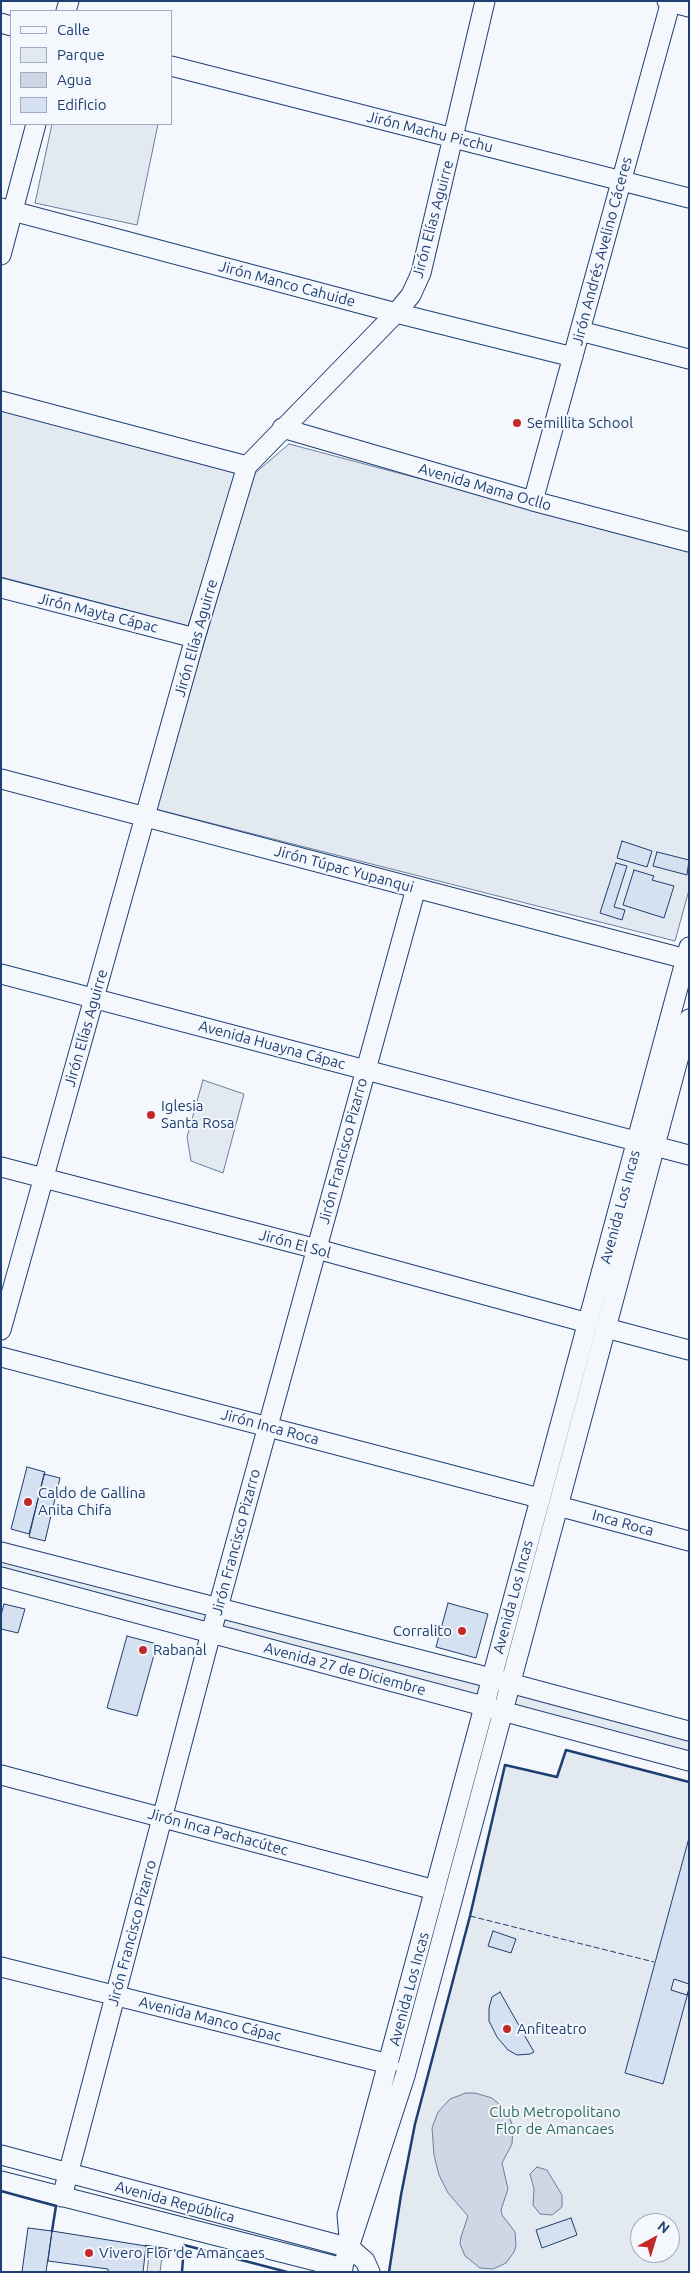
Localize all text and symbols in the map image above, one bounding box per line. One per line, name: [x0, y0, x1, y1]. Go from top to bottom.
legend: [10, 10, 172, 125]
text: Calle: [57, 21, 90, 38]
text: Parque: [57, 46, 105, 63]
text: Agua: [57, 71, 92, 88]
text: Edificio: [57, 96, 106, 113]
street label: Jirón Machu Picchu: [365, 108, 495, 156]
street label: Jirón Andrés Avelino Cáceres: [568, 155, 636, 347]
street label: Jirón Elías Aguirre: [409, 158, 457, 280]
street label: Jirón Manco Cahuide: [217, 257, 357, 311]
place label: Semillita School: [527, 414, 633, 432]
marker: Semillita School: [511, 417, 523, 429]
street label: Avenida Mama Ocllo: [417, 459, 553, 515]
street label: Jirón Elías Aguirre: [171, 577, 221, 699]
street label: Jirón Mayta Cápac: [36, 589, 160, 637]
street label: Jirón Túpac Yupanqui: [272, 842, 416, 896]
street label: Jirón Elías Aguirre: [61, 967, 111, 1089]
street label: Avenida Huayna Cápac: [197, 1017, 347, 1073]
street label: Jirón Francisco Pizarro: [315, 1076, 371, 1226]
place label: Iglesia Santa Rosa: [161, 1097, 234, 1132]
marker: Iglesia Santa Rosa: [145, 1109, 157, 1121]
street label: Avenida Los Incas: [596, 1148, 644, 1266]
street label: Jirón El Sol: [257, 1226, 333, 1262]
street label: Jirón Inca Roca: [219, 1405, 321, 1449]
street label: Jirón Francisco Pizarro: [208, 1467, 264, 1617]
place label: Caldo de Gallina Anita Chifa: [38, 1484, 146, 1519]
marker: Caldo de Gallina Anita Chifa: [22, 1496, 34, 1508]
street label: Inca Roca: [590, 1506, 656, 1540]
street label: Avenida Los Incas: [489, 1538, 537, 1656]
place label: Corralito: [393, 1622, 452, 1640]
marker: Corralito: [456, 1625, 468, 1637]
street label: Avenida 27 de Diciembre: [262, 1639, 428, 1699]
place label: Rabanal: [153, 1641, 207, 1659]
marker: Rabanal: [137, 1644, 149, 1656]
street label: Jirón Inca Pachacútec: [146, 1805, 290, 1859]
street label: Jirón Francisco Pizarro: [104, 1858, 160, 2008]
street label: Avenida Los Incas: [385, 1930, 433, 2048]
street label: Avenida Manco Cápac: [137, 1993, 283, 2045]
place label: Anfiteatro: [517, 2020, 587, 2038]
marker: Anfiteatro: [501, 2023, 513, 2035]
park label: Club Metropolitano Flor de Amancaes: [489, 2103, 621, 2138]
street label: Avenida República: [113, 2177, 237, 2227]
north arrow: [630, 2213, 680, 2263]
text: N: [655, 2218, 673, 2237]
place label: Vivero Flor de Amancaes: [99, 2244, 265, 2262]
marker: Vivero Flor de Amancaes: [83, 2247, 95, 2259]

